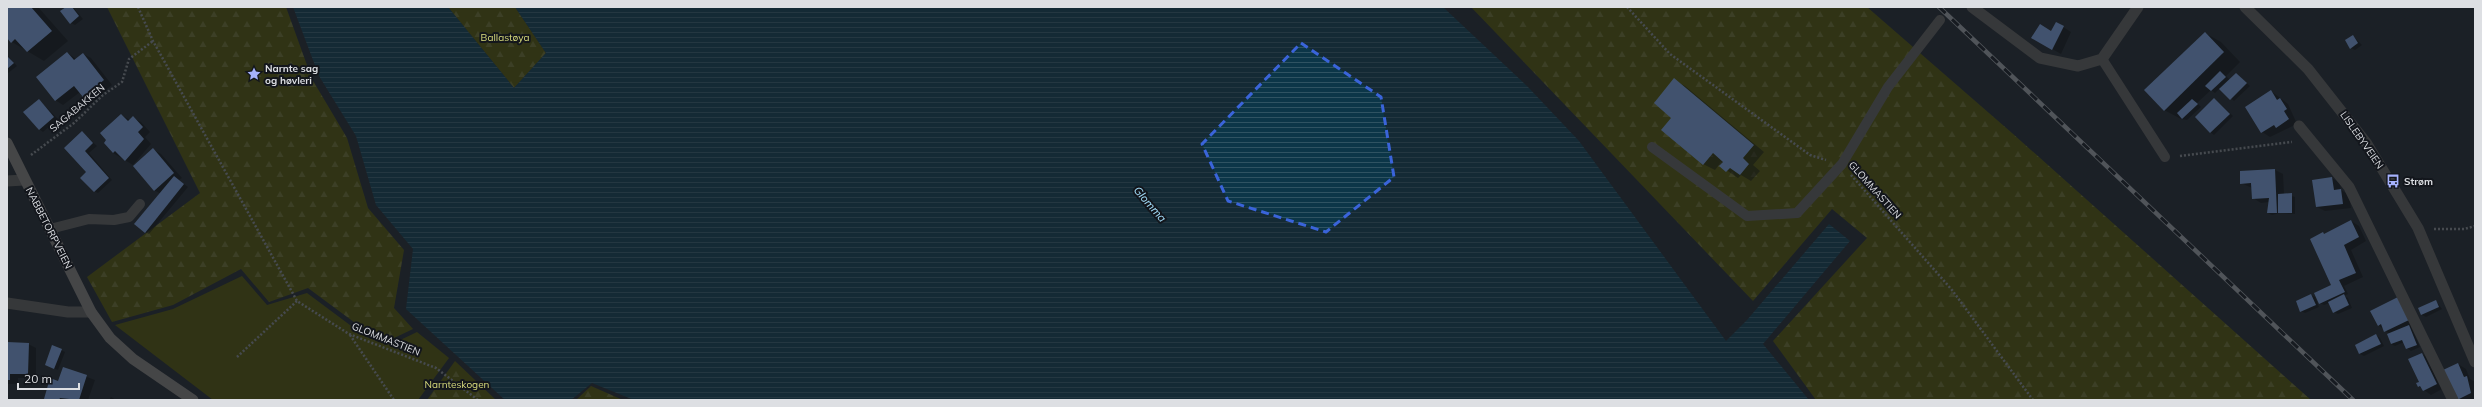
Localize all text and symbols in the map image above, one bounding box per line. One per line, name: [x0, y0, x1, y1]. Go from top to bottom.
park label: Ballastøya: [481, 31, 529, 44]
place label: Narnte sag og høvleri: [265, 62, 318, 87]
place icon: Narnte sag og høvleri: [246, 66, 262, 82]
street label: SAGABAKKEN: [47, 81, 107, 135]
street label: LISLEBYVEIEN: [2337, 109, 2387, 171]
street label: GLOMMASTIEN: [1846, 159, 1904, 221]
bus stop icon: Strøm: [2385, 173, 2401, 189]
place label: Strøm: [2404, 175, 2433, 188]
water label: Glomma: [1131, 183, 1170, 225]
street label: NABBETORPVEIEN: [23, 185, 75, 271]
street label: GLOMMASTIEN: [350, 319, 422, 359]
scale bar: [18, 365, 79, 391]
text: 20 m: [24, 371, 52, 386]
park label: Narnteskogen: [425, 378, 490, 391]

